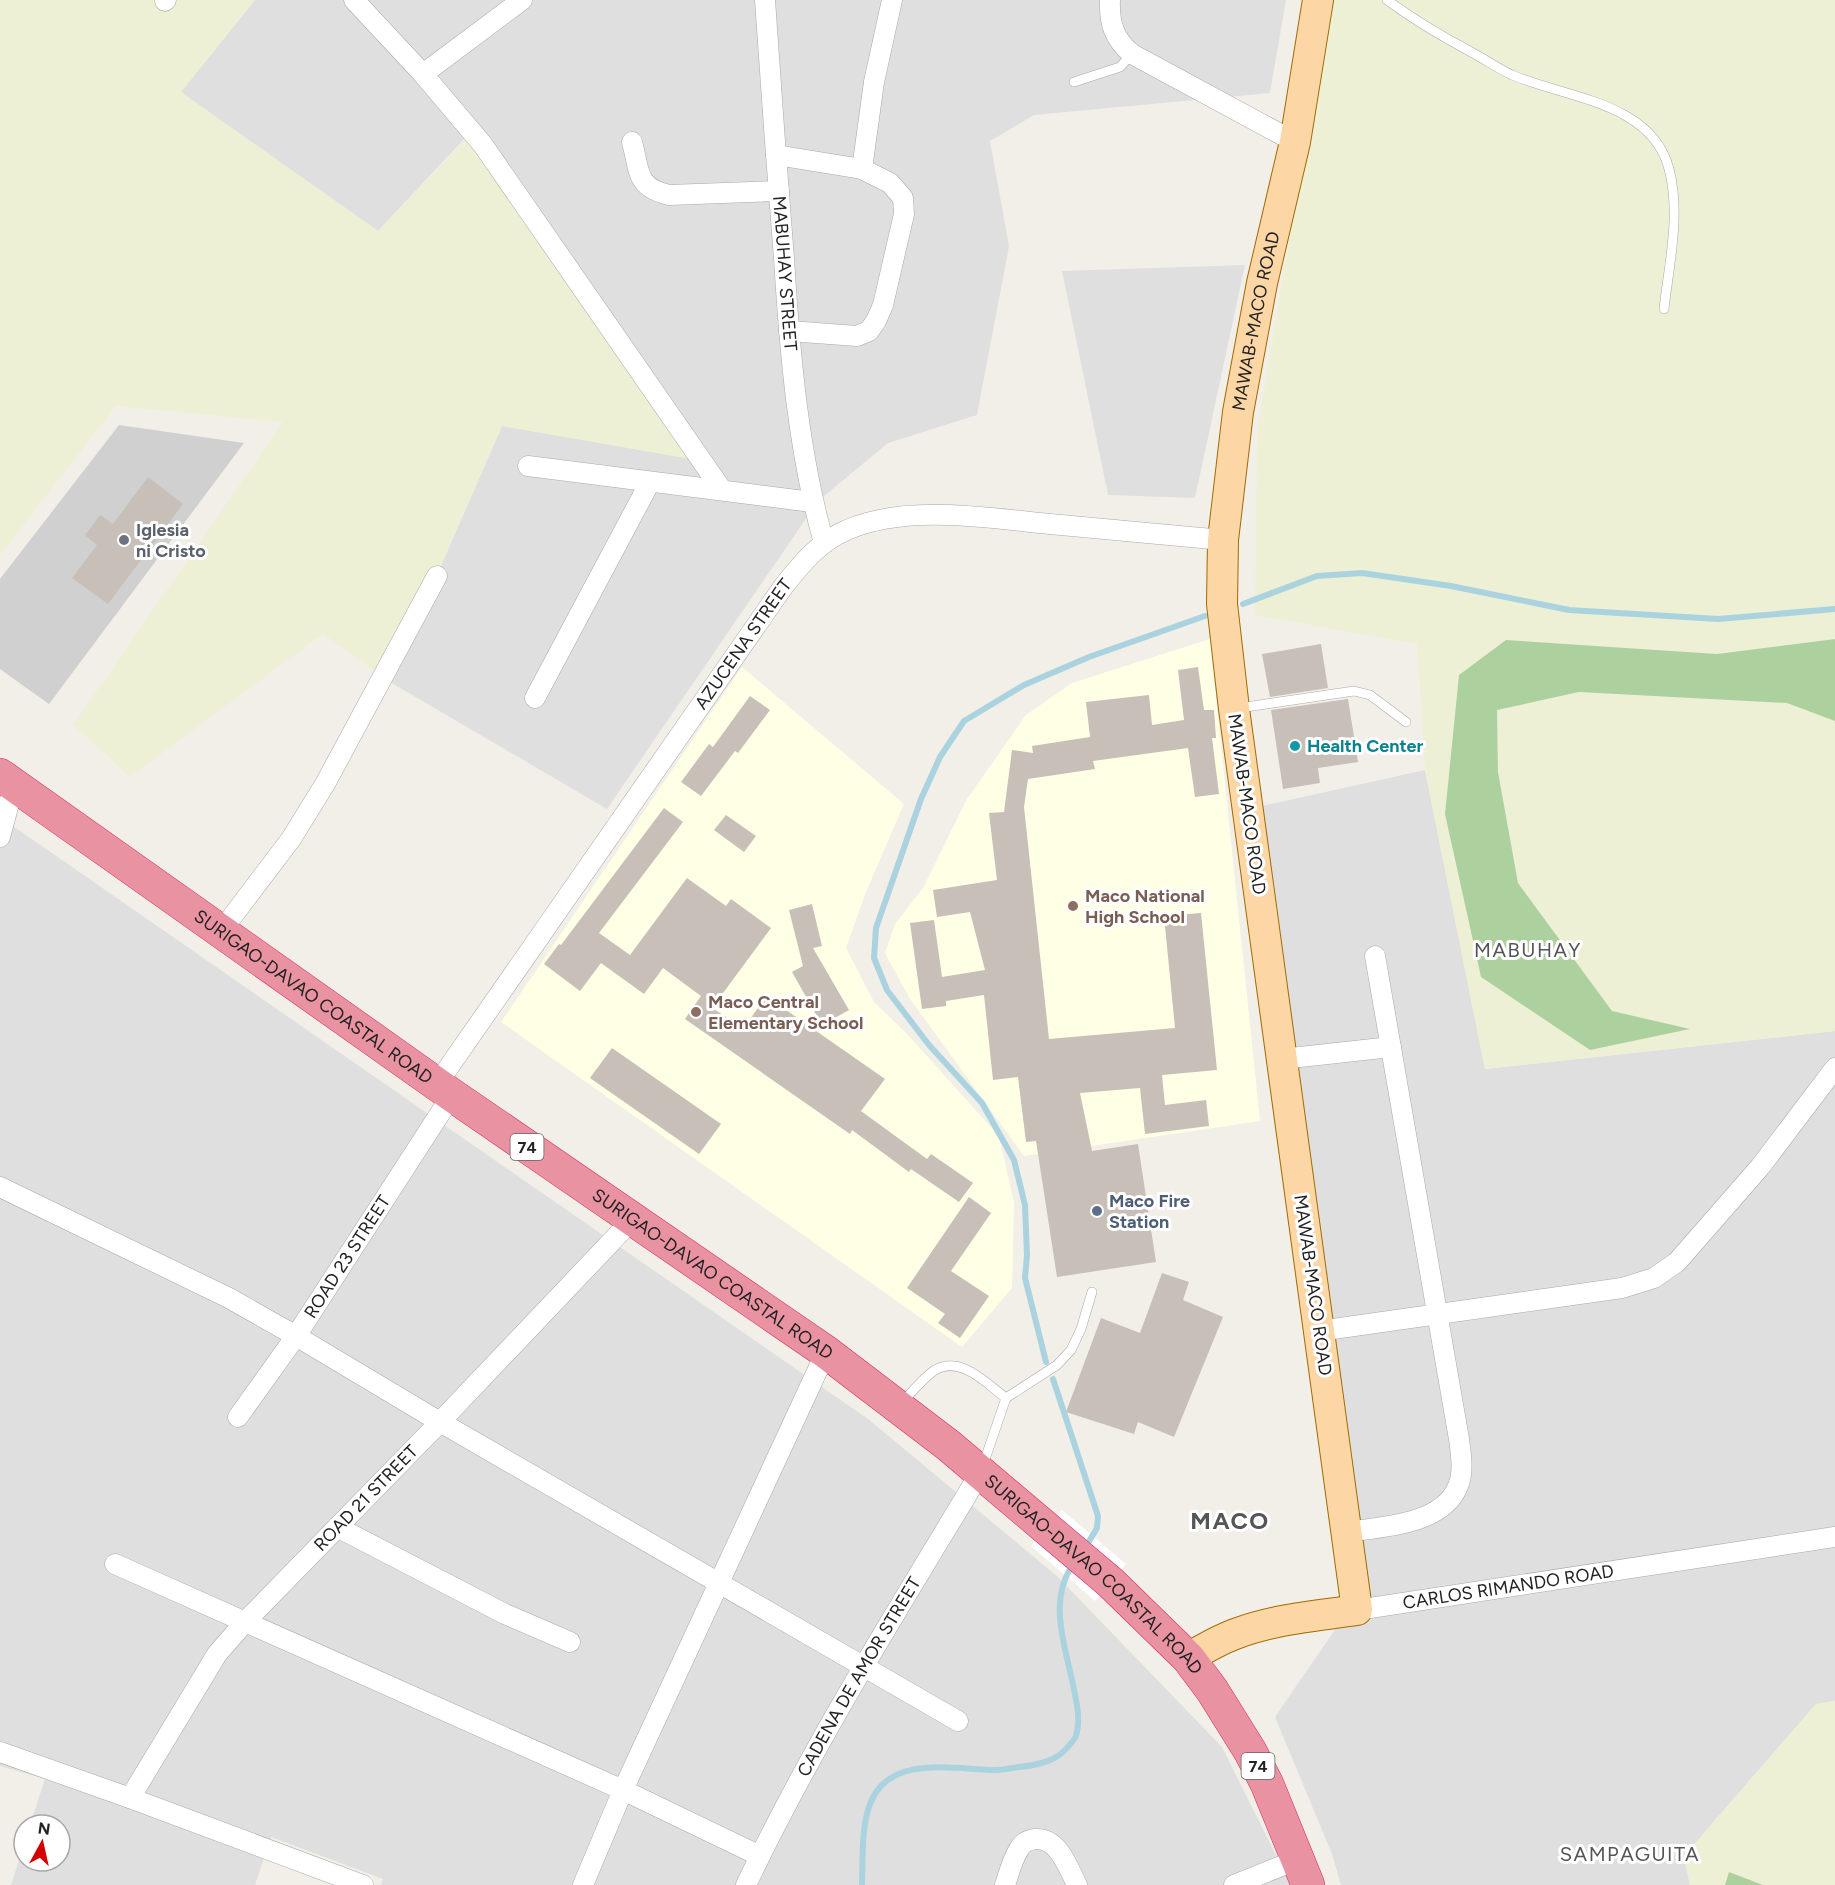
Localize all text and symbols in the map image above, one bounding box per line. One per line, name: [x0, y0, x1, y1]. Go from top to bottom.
street label: MABUHAY STREET: [768, 195, 802, 352]
street label: MAWAB-MACO ROAD: [1227, 229, 1285, 413]
place label: Iglesia ni Cristo: [136, 519, 206, 562]
marker: Iglesia ni Cristo: [117, 533, 131, 547]
street label: AZUCENA STREET: [690, 574, 796, 714]
street label: MAWAB-MACO ROAD: [1223, 712, 1271, 896]
place label: Health Center: [1307, 735, 1424, 757]
marker: Health Center: [1288, 739, 1302, 753]
place label: Maco National High School: [1085, 885, 1205, 928]
marker: Maco National High School: [1066, 899, 1080, 913]
street label: SURIGAO-DAVAO COASTAL ROAD: [190, 905, 437, 1089]
district label: MABUHAY: [1474, 938, 1582, 962]
place label: Maco Central Elementary School: [708, 991, 863, 1034]
marker: Maco Central Elementary School: [689, 1005, 703, 1019]
road number: 74: [510, 1134, 544, 1160]
street label: SURIGAO-DAVAO COASTAL ROAD: [588, 1184, 837, 1364]
place label: Maco Fire Station: [1109, 1190, 1190, 1233]
street label: ROAD 23 STREET: [299, 1191, 395, 1322]
street label: MAWAB-MACO ROAD: [1289, 1193, 1337, 1377]
marker: Maco Fire Station: [1090, 1204, 1104, 1218]
street label: ROAD 21 STREET: [309, 1440, 423, 1556]
street label: SURIGAO-DAVAO COASTAL ROAD: [980, 1470, 1207, 1679]
district label: MACO: [1190, 1506, 1270, 1535]
street label: CARLOS RIMANDO ROAD: [1401, 1560, 1615, 1614]
street label: CADENA DE AMOR STREET: [793, 1573, 926, 1780]
road number: 74: [1242, 1753, 1274, 1779]
north arrow: [12, 1813, 72, 1873]
text: N: [37, 1818, 51, 1839]
district label: SAMPAGUITA: [1560, 1842, 1700, 1866]

